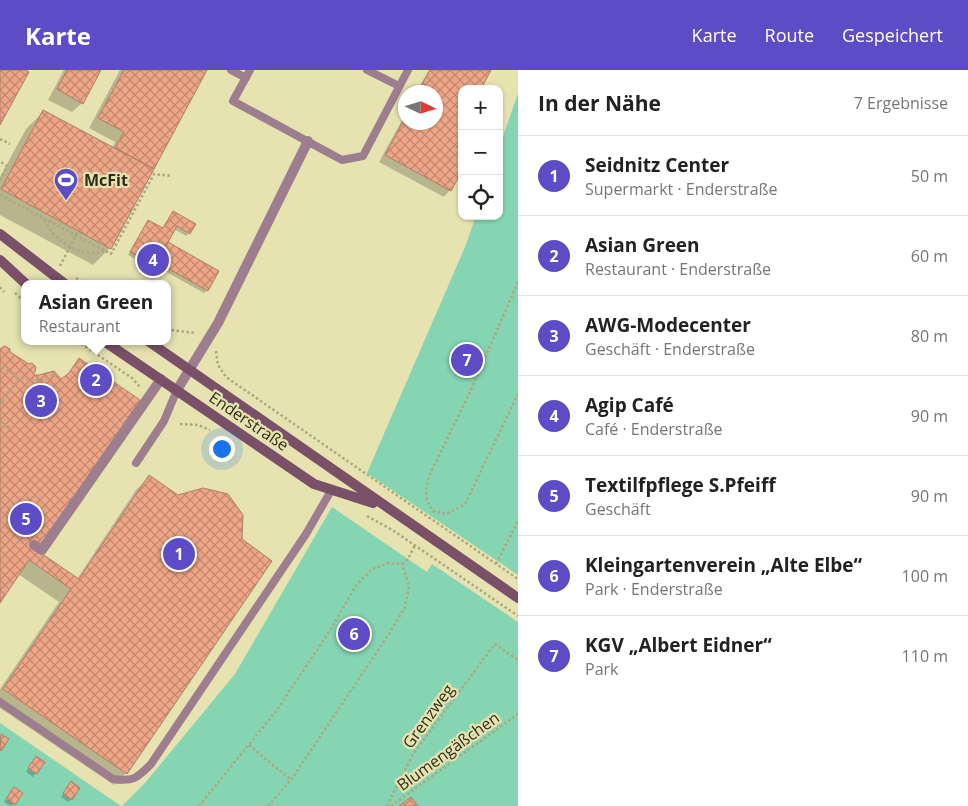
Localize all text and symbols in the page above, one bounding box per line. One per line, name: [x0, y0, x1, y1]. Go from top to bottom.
text: Karte: [25, 19, 91, 52]
text: Karte: [692, 23, 737, 47]
text: Route: [765, 23, 814, 47]
text: Gespeichert: [842, 23, 943, 47]
north arrow: [398, 85, 443, 130]
map controls: [458, 85, 503, 220]
button: +: [458, 85, 503, 130]
text: In der Nähe: [538, 89, 661, 117]
text: 7 Ergebnisse: [854, 92, 948, 114]
button: −: [458, 130, 503, 175]
text: Seidnitz Center: [585, 152, 729, 178]
text: 1: [549, 165, 559, 187]
text: 50 m: [911, 165, 948, 187]
sports icon: McFit: [53, 167, 79, 201]
place label: McFit: [84, 169, 128, 191]
button: locate: [458, 175, 503, 220]
text: Supermarkt · Enderstraße: [585, 178, 777, 200]
text: Asian Green: [585, 232, 700, 258]
pin: 4: [137, 241, 169, 279]
text: 2: [549, 245, 559, 267]
text: 60 m: [911, 245, 948, 267]
text: Restaurant · Enderstraße: [585, 258, 771, 280]
popup: [21, 280, 171, 345]
text: Asian Green: [39, 289, 153, 315]
text: AWG-Modecenter: [585, 312, 751, 338]
text: Restaurant: [39, 315, 121, 337]
text: 3: [549, 325, 559, 347]
text: 80 m: [911, 325, 948, 347]
text: Geschäft · Enderstraße: [585, 338, 755, 360]
pin: 7: [451, 341, 483, 379]
pin: 2: [80, 361, 112, 399]
pin: 3: [25, 382, 57, 420]
street label: Enderstraße: [205, 386, 293, 456]
text: Agip Café: [585, 392, 674, 418]
text: 4: [549, 405, 559, 427]
text: 90 m: [911, 405, 948, 427]
text: Café · Enderstraße: [585, 418, 723, 440]
your location: [209, 436, 235, 462]
text: Textilfpflege S.Pfeiff: [585, 472, 776, 498]
text: 5: [549, 485, 559, 507]
text: 90 m: [911, 485, 948, 507]
text: Geschäft: [585, 498, 651, 520]
pin: 5: [10, 500, 42, 538]
pin: 1: [163, 535, 195, 573]
text: Kleingartenverein „Alte Elbe“: [585, 552, 862, 578]
text: 6: [549, 565, 559, 587]
text: 100 m: [902, 565, 948, 587]
text: Park · Enderstraße: [585, 578, 723, 600]
pin: 6: [338, 615, 370, 653]
text: KGV „Albert Eidner“: [585, 632, 772, 658]
text: 7: [549, 645, 559, 667]
text: 110 m: [902, 645, 948, 667]
text: Park: [585, 658, 618, 680]
street label: Grenzweg: [397, 679, 459, 753]
street label: Blumengäßchen: [392, 706, 504, 796]

